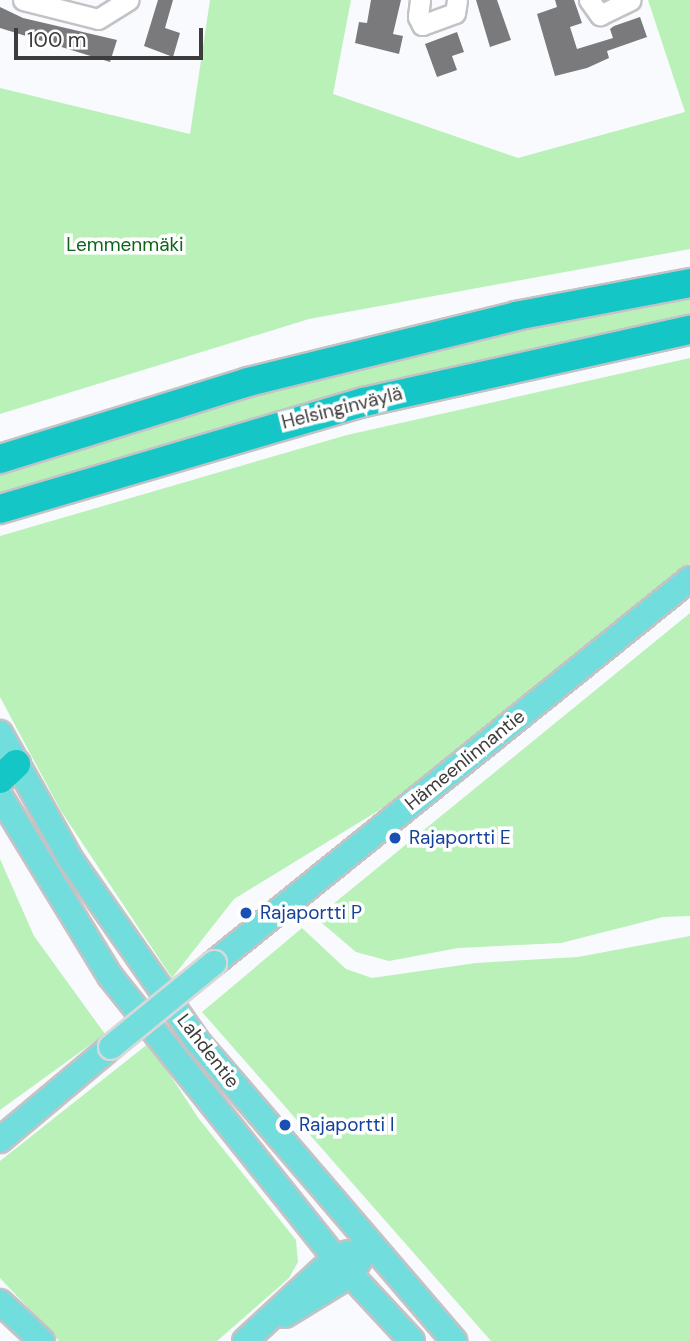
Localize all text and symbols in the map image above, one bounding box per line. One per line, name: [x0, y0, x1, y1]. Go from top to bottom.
scale bar: [18, 14, 206, 58]
text: 100 m: [27, 26, 87, 54]
park label: Lemmenmäki: [66, 234, 184, 256]
street label: Helsinginväylä: [279, 382, 405, 434]
street label: Hämeenlinnantie: [401, 705, 529, 815]
place label: Rajaportti E: [409, 827, 511, 849]
marker: Rajaportti E: [387, 830, 403, 846]
place label: Rajaportti P: [260, 902, 362, 924]
marker: Rajaportti P: [238, 905, 254, 921]
street label: Lahdentie: [172, 1009, 244, 1093]
place label: Rajaportti I: [299, 1114, 394, 1136]
marker: Rajaportti I: [277, 1117, 293, 1133]

